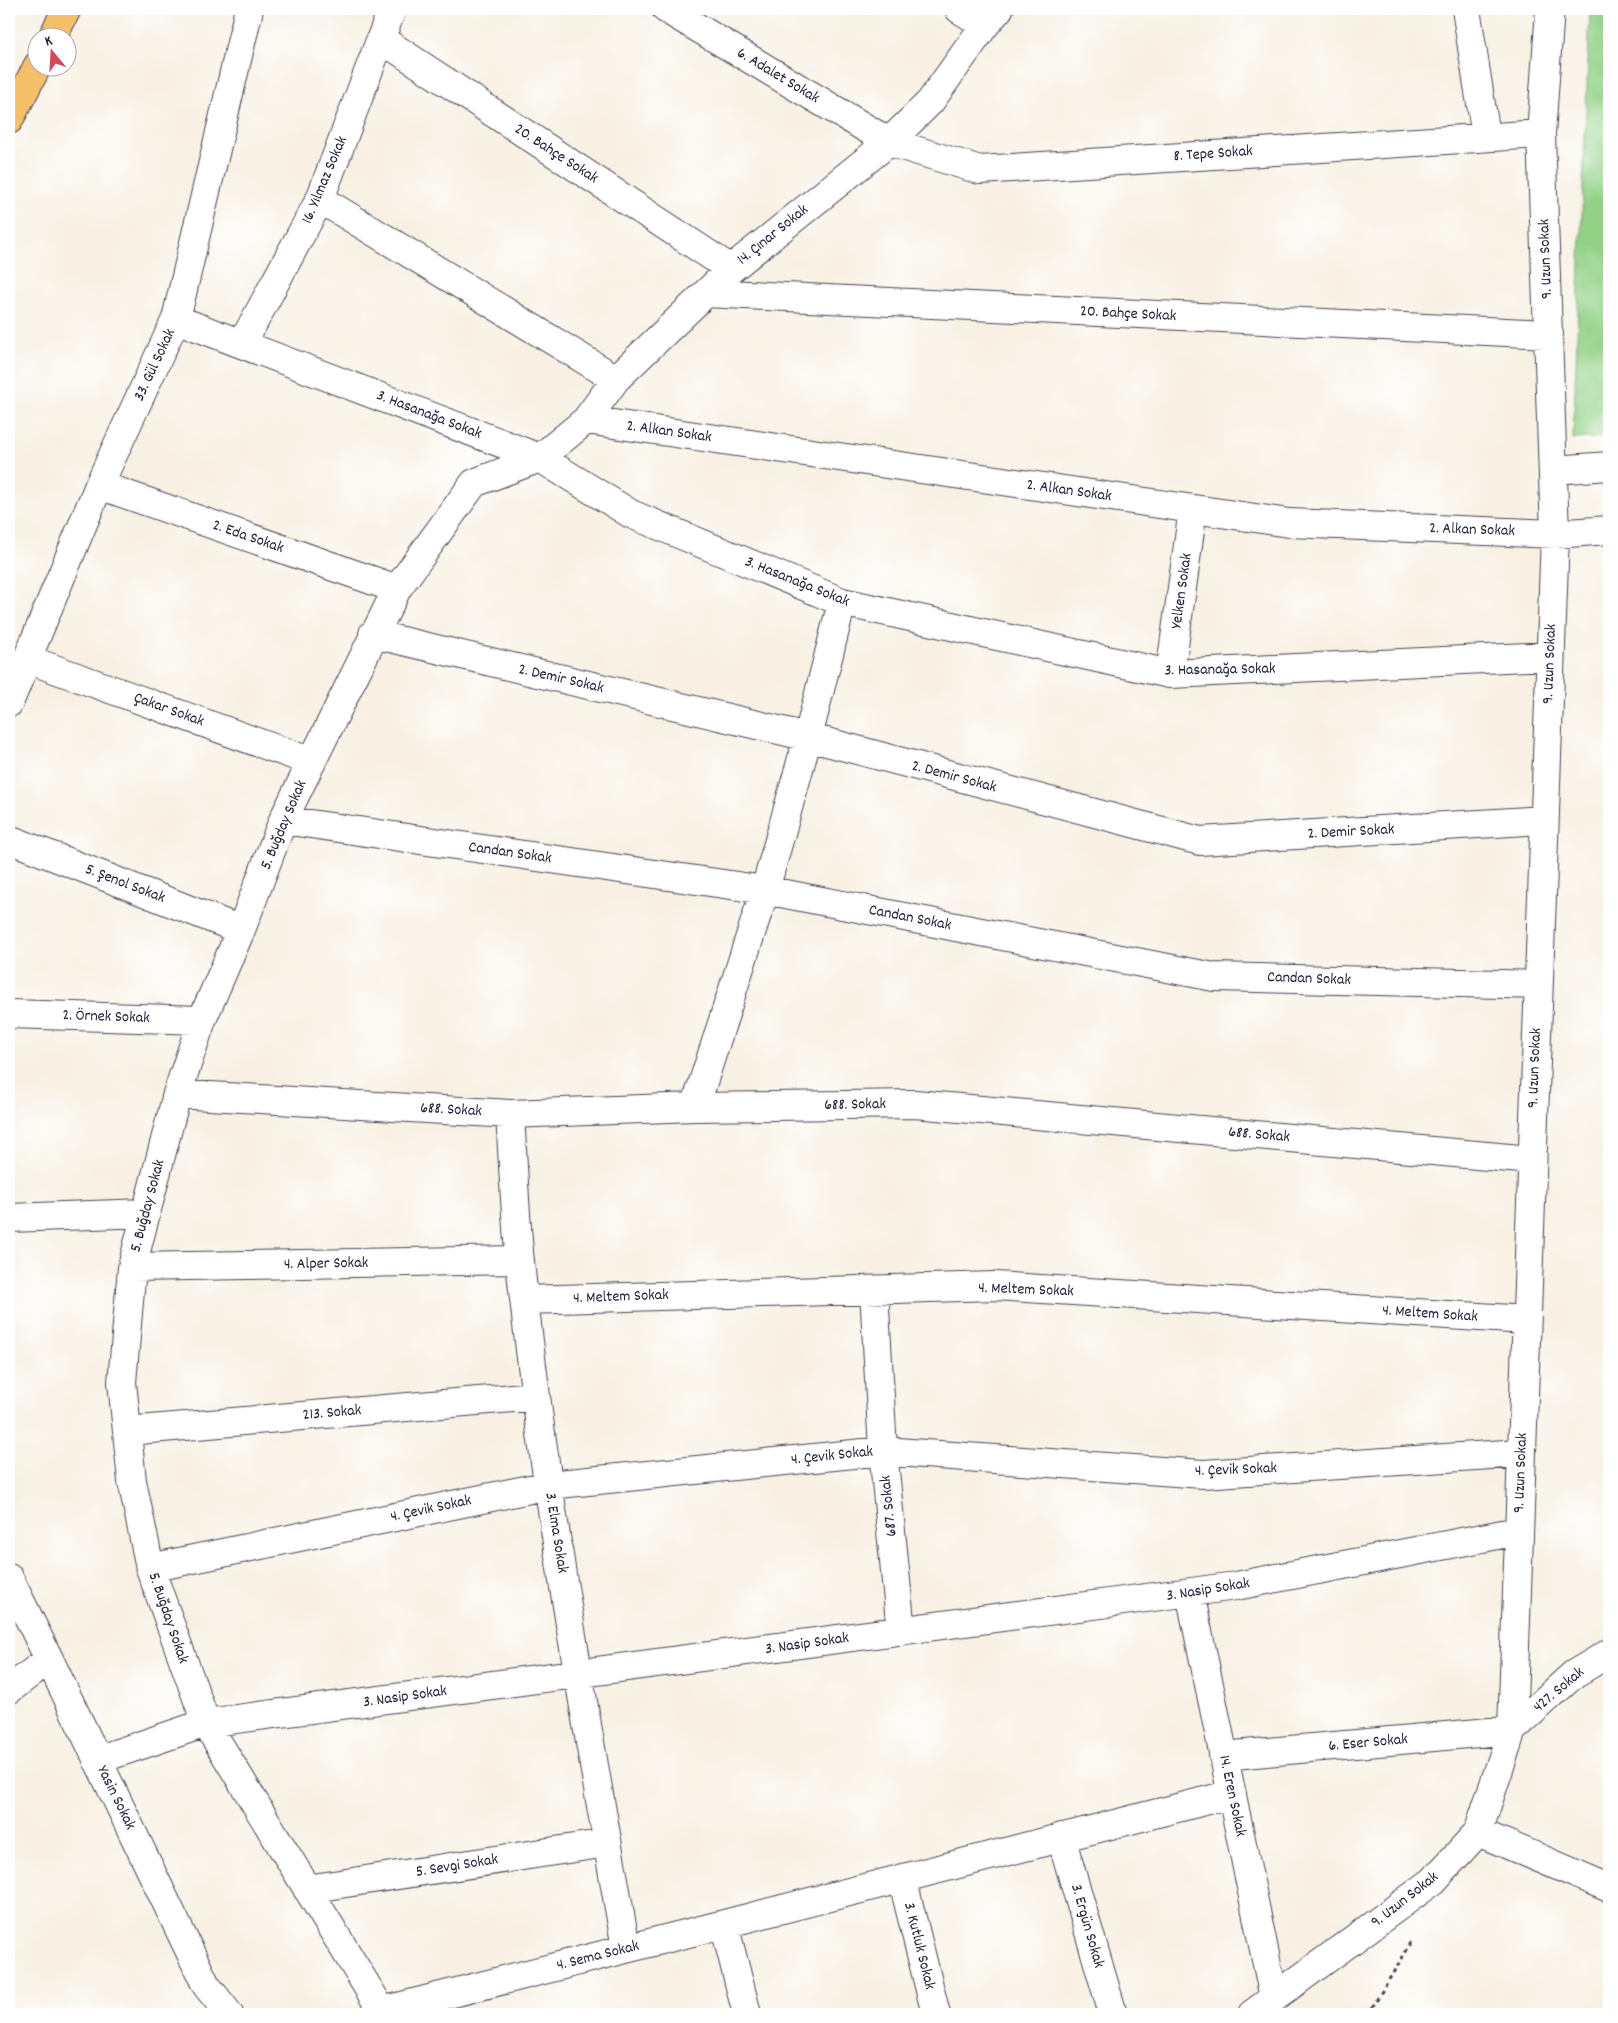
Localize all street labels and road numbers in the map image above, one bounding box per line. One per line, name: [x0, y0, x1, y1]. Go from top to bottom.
street label: 6. Adalet Sokak: [732, 42, 824, 110]
street label: 20. Bahçe Sokak: [509, 118, 603, 190]
street label: 16. Yılmaz Sokak: [296, 133, 354, 227]
street label: 8. Tepe Sokak: [1173, 140, 1253, 168]
street label: 14. Çınar Sokak: [732, 199, 814, 271]
street label: 9. Uzun Sokak: [1533, 219, 1559, 299]
street label: 20. Bahçe Sokak: [1079, 300, 1177, 328]
street label: 33. Gül Sokak: [128, 325, 182, 405]
street label: 3. Hasanağa Sokak: [373, 384, 485, 446]
street label: 2. Alkan Sokak: [625, 415, 713, 449]
street label: 2. Alkan Sokak: [1025, 474, 1113, 508]
street label: 2. Eda Sokak: [209, 514, 287, 560]
street label: 2. Alkan Sokak: [1429, 517, 1515, 543]
street label: 3. Hasanağa Sokak: [741, 551, 853, 613]
street label: Yelken Sokak: [1165, 552, 1199, 630]
street label: 9. Uzun Sokak: [1537, 624, 1563, 704]
street label: 2. Demir Sokak: [516, 658, 606, 700]
street label: 3. Hasanağa Sokak: [1164, 658, 1276, 682]
street label: Çakar Sokak: [131, 687, 207, 733]
street label: 2. Demir Sokak: [909, 755, 999, 799]
street label: 5. Buğday Sokak: [255, 777, 313, 873]
street label: 2. Demir Sokak: [1307, 818, 1395, 846]
street label: Candan Sokak: [467, 836, 553, 870]
street label: 5. Şenol Sokak: [82, 858, 168, 910]
street label: Candan Sokak: [867, 899, 953, 937]
street label: Candan Sokak: [1267, 966, 1351, 992]
street label: 2. Örnek Sokak: [62, 1004, 150, 1030]
street label: 9. Uzun Sokak: [1522, 1028, 1548, 1108]
street label: 688. Sokak: [824, 1093, 886, 1117]
street label: 688. Sokak: [420, 1097, 482, 1123]
street label: 688. Sokak: [1227, 1121, 1291, 1149]
street label: 5. Buğday Sokak: [125, 1157, 171, 1255]
street label: 4. Alper Sokak: [284, 1252, 368, 1276]
street label: 4. Meltem Sokak: [978, 1277, 1074, 1303]
street label: 4. Meltem Sokak: [573, 1284, 669, 1310]
street label: 4. Meltem Sokak: [1382, 1299, 1478, 1329]
street label: 213. Sokak: [302, 1399, 362, 1427]
street label: 9. Uzun Sokak: [1508, 1433, 1534, 1513]
street label: 4. Çevik Sokak: [790, 1440, 874, 1472]
street label: 4. Çevik Sokak: [1195, 1457, 1277, 1483]
street label: 687. Sokak: [874, 1474, 904, 1538]
street label: 4. Çevik Sokak: [388, 1489, 474, 1529]
street label: 3. Elma Sokak: [538, 1491, 574, 1575]
street label: 5. Buğday Sokak: [142, 1569, 194, 1667]
street label: 3. Nasip Sokak: [1165, 1572, 1251, 1608]
street label: 3. Nasip Sokak: [764, 1627, 850, 1661]
street label: 427. Sokak: [1528, 1662, 1590, 1718]
street label: 3. Nasip Sokak: [362, 1680, 448, 1714]
street label: 6. Eser Sokak: [1327, 1728, 1409, 1758]
street label: 14. Eren Sokak: [1212, 1753, 1252, 1839]
street label: Yasin Sokak: [91, 1762, 141, 1834]
street label: 5. Sevgi Sokak: [414, 1848, 500, 1884]
street label: 9. Uzun Sokak: [1366, 1866, 1444, 1934]
street label: 3. Ergün Sokak: [1064, 1881, 1110, 1971]
street label: 3. Kutluk Sokak: [897, 1900, 941, 1992]
street label: 4. Sema Sokak: [554, 1935, 642, 1977]

